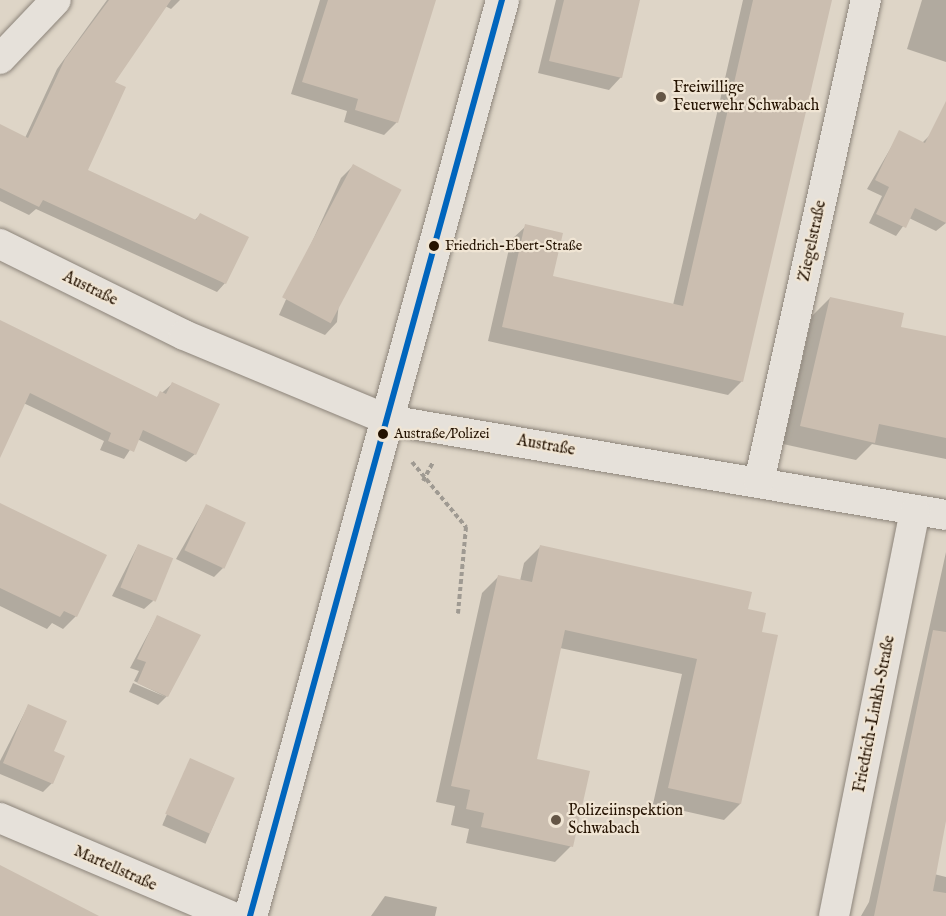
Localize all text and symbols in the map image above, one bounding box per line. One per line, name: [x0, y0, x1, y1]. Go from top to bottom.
place label: Freiwillige Feuerwehr Schwabach: [673, 78, 819, 116]
marker: Freiwillige Feuerwehr Schwabach: [654, 90, 668, 104]
street label: Ziegelstraße: [795, 199, 831, 283]
place label: Friedrich-Ebert-Straße: [445, 238, 582, 254]
marker: Friedrich-Ebert-Straße: [428, 240, 440, 252]
street label: Austraße: [59, 268, 121, 310]
place label: Austraße/Polizei: [394, 426, 490, 442]
marker: Austraße/Polizei: [377, 428, 389, 440]
street label: Austraße: [515, 431, 577, 461]
street label: Friedrich-Linkh-Straße: [850, 634, 900, 794]
place label: Polizeiinspektion Schwabach: [568, 801, 683, 839]
marker: Polizeiinspektion Schwabach: [549, 813, 563, 827]
street label: Martellstraße: [70, 842, 160, 896]

